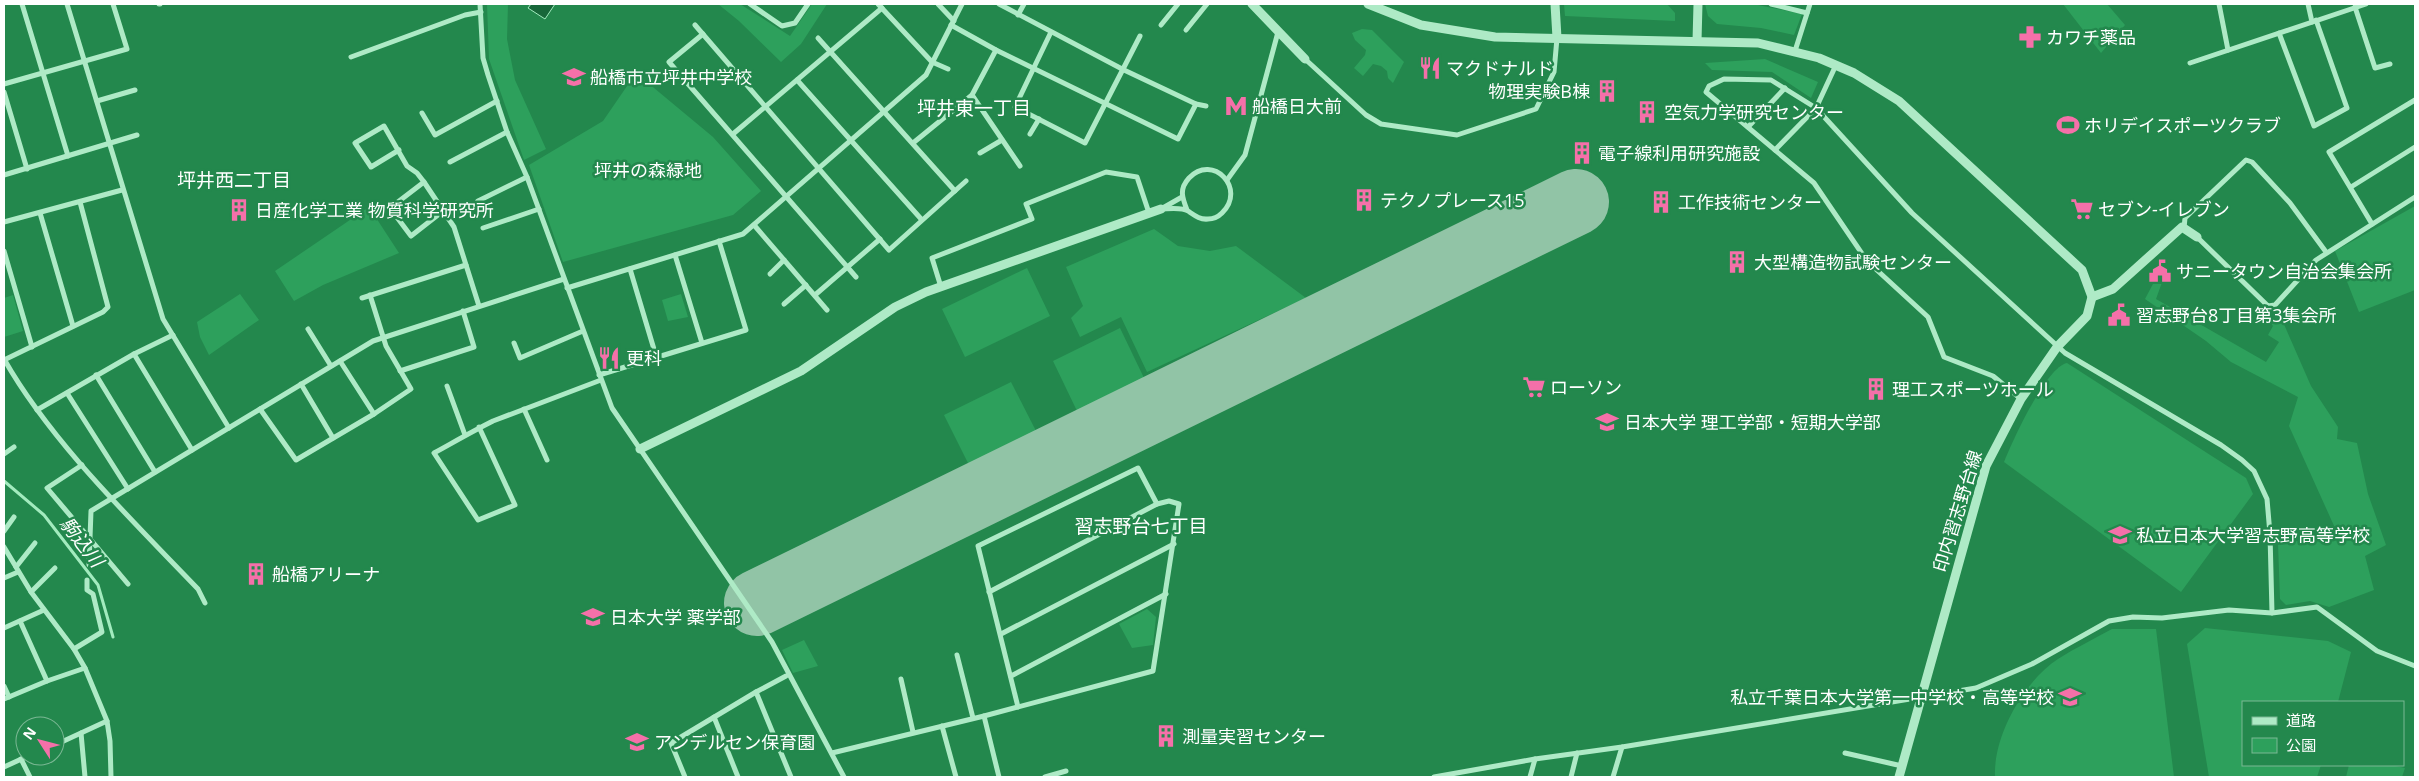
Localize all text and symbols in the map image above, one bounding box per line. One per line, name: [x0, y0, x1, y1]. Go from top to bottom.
pharmacy icon: カワチ薬品: [2017, 24, 2043, 50]
place label: カワチ薬品: [2046, 25, 2136, 49]
restaurant icon: マクドナルド: [1417, 55, 1443, 81]
place label: マクドナルド: [1446, 56, 1554, 80]
school or university icon: 船橋市立坪井中学校: [561, 64, 587, 90]
place label: 船橋市立坪井中学校: [590, 65, 752, 89]
building icon: 物理実験B棟: [1594, 78, 1620, 104]
place label: 物理実験B棟: [1488, 79, 1590, 103]
metro station icon: 船橋日大前: [1223, 93, 1249, 119]
place label: 船橋日大前: [1252, 94, 1342, 118]
district label: 坪井東一丁目: [917, 95, 1031, 121]
building icon: 空気力学研究センター: [1634, 99, 1660, 125]
place label: 空気力学研究センター: [1664, 100, 1844, 124]
sports icon: ホリデイスポーツクラブ: [2055, 112, 2081, 138]
place label: ホリデイスポーツクラブ: [2084, 113, 2281, 137]
building icon: 電子線利用研究施設: [1569, 140, 1595, 166]
place label: 電子線利用研究施設: [1598, 141, 1760, 165]
park label: 坪井の森緑地: [594, 158, 702, 182]
district label: 坪井西二丁目: [177, 167, 291, 193]
building icon: テクノプレース15: [1351, 187, 1377, 213]
place label: テクノプレース15: [1380, 188, 1525, 212]
building icon: 工作技術センター: [1648, 189, 1674, 215]
place label: 工作技術センター: [1678, 190, 1822, 214]
supermarket icon: セブン-イレブン: [2069, 196, 2095, 222]
building icon: 日産化学工業 物質科学研究所: [226, 197, 252, 223]
place label: セブン-イレブン: [2098, 197, 2230, 221]
place label: 日産化学工業 物質科学研究所: [255, 198, 494, 222]
building icon: 大型構造物試験センター: [1724, 249, 1750, 275]
place label: 大型構造物試験センター: [1754, 250, 1952, 274]
public building icon: サニータウン自治会集会所: [2147, 258, 2173, 284]
place label: サニータウン自治会集会所: [2176, 259, 2392, 283]
public building icon: 習志野台8丁目第3集会所: [2106, 302, 2132, 328]
place label: 習志野台8丁目第3集会所: [2136, 303, 2337, 327]
restaurant icon: 更科: [596, 345, 622, 371]
place label: 更科: [626, 346, 662, 370]
supermarket icon: ローソン: [1521, 374, 1547, 400]
place label: ローソン: [1550, 375, 1622, 399]
building icon: 理工スポーツホール: [1863, 376, 1889, 402]
place label: 理工スポーツホール: [1892, 377, 2054, 401]
school or university icon: 日本大学 理工学部・短期大学部: [1594, 409, 1620, 435]
place label: 日本大学 理工学部・短期大学部: [1624, 410, 1881, 434]
street label: 印内習志野台線: [1927, 447, 1987, 575]
water label: 駒込川: [54, 512, 111, 574]
district label: 習志野台七丁目: [1074, 513, 1208, 539]
school or university icon: 私立日本大学習志野高等学校: [2107, 522, 2133, 548]
place label: 私立日本大学習志野高等学校: [2136, 523, 2370, 547]
building icon: 船橋アリーナ: [243, 561, 269, 587]
place label: 船橋アリーナ: [272, 562, 380, 586]
school or university icon: 日本大学 薬学部: [580, 604, 606, 630]
place label: 日本大学 薬学部: [610, 605, 741, 629]
school or university icon: 私立千葉日本大学第一中学校・高等学校: [2057, 684, 2083, 710]
place label: 私立千葉日本大学第一中学校・高等学校: [1730, 685, 2054, 709]
legend: [2242, 701, 2404, 766]
text: 道路: [2286, 710, 2316, 730]
north arrow: [15, 716, 65, 766]
text: N: [18, 723, 40, 743]
building icon: 測量実習センター: [1153, 723, 1179, 749]
place label: 測量実習センター: [1182, 724, 1326, 748]
school or university icon: アンデルセン保育園: [624, 729, 650, 755]
place label: アンデルセン保育園: [654, 730, 815, 754]
text: 公園: [2286, 735, 2316, 755]

